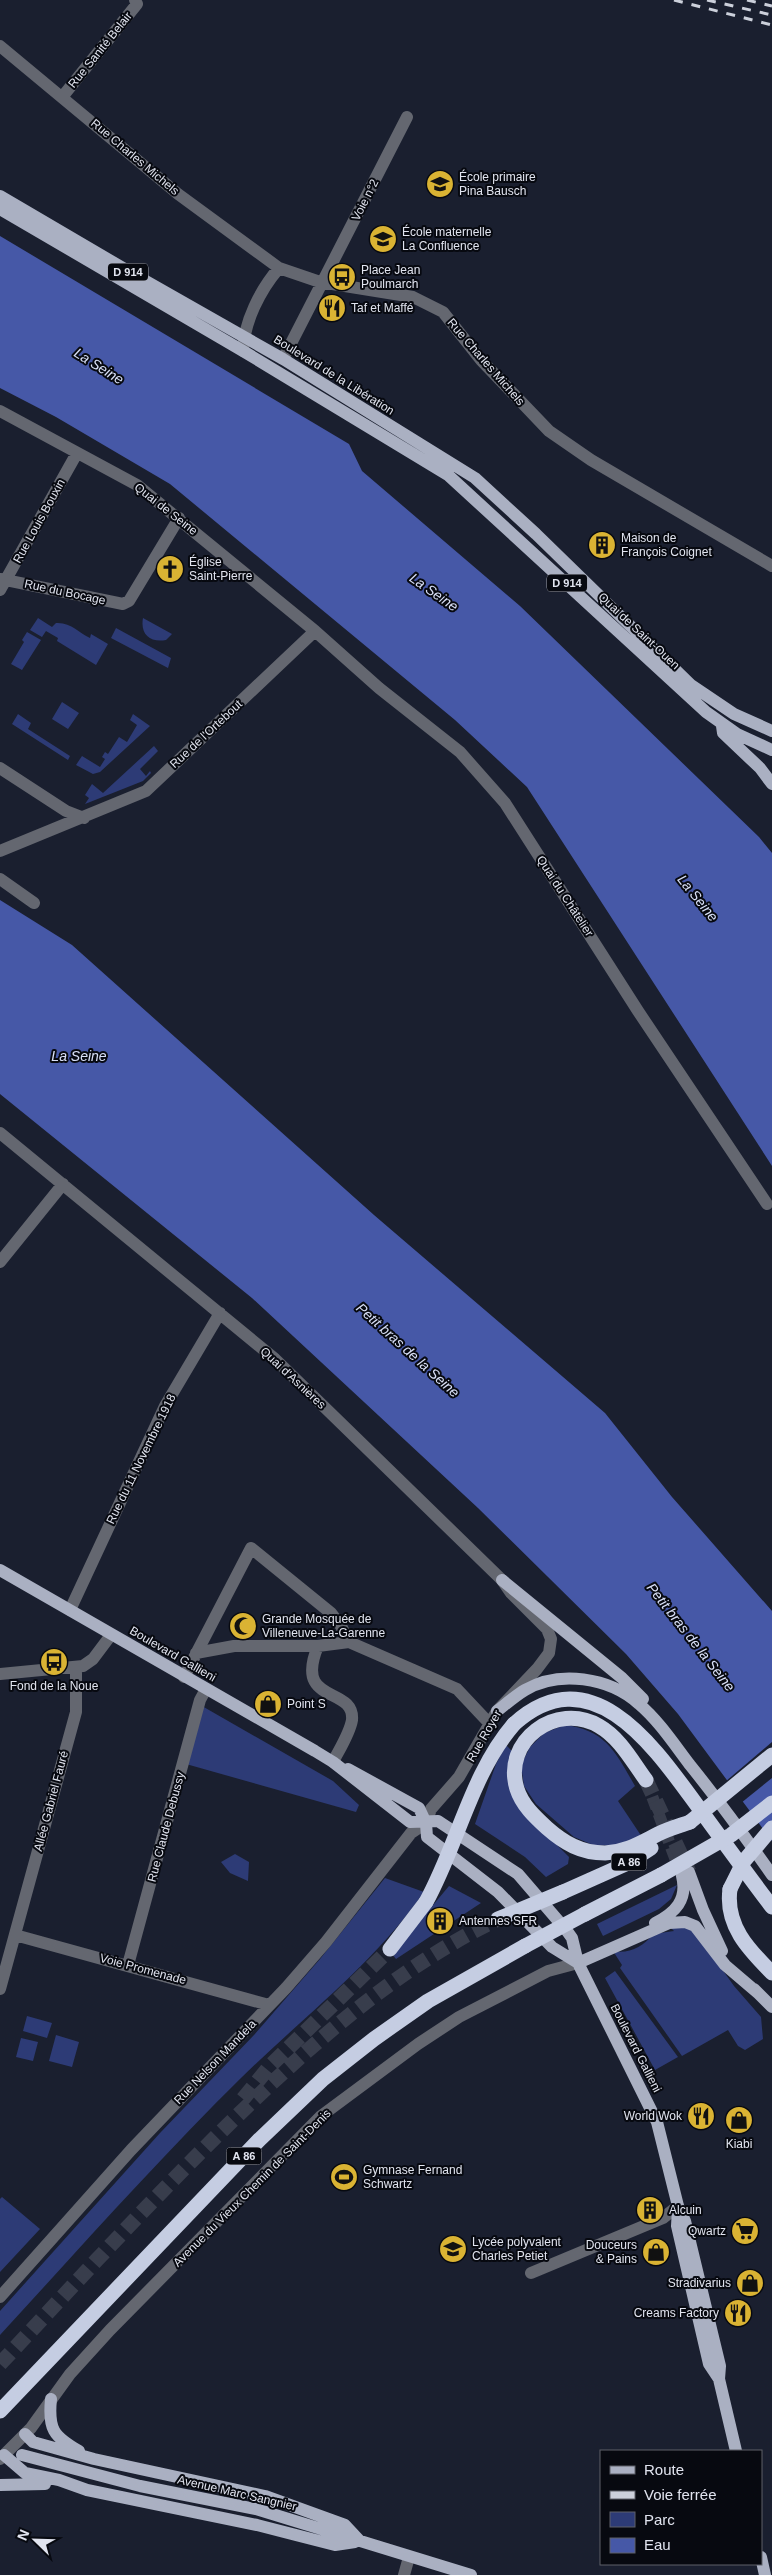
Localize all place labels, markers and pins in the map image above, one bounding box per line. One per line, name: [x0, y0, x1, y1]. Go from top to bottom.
school or university icon: École primaire Pina Bausch: [425, 169, 455, 199]
place label: École primaire Pina Bausch: [459, 169, 536, 198]
school or university icon: École maternelle La Confluence: [368, 224, 398, 254]
place label: École maternelle La Confluence: [402, 224, 492, 253]
bus stop icon: Place Jean Poulmarch: [327, 262, 357, 292]
place label: Place Jean Poulmarch: [361, 263, 420, 291]
restaurant icon: Taf et Maffé: [317, 293, 347, 323]
place label: Taf et Maffé: [351, 301, 414, 315]
building icon: Maison de François Coignet: [587, 530, 617, 560]
place label: Maison de François Coignet: [621, 531, 712, 559]
church icon: Église Saint-Pierre: [155, 554, 185, 584]
place label: Église Saint-Pierre: [189, 554, 253, 583]
mosque icon: Grande Mosquée de Villeneuve-La-Garenne: [228, 1611, 258, 1641]
place label: Grande Mosquée de Villeneuve-La-Garenne: [262, 1612, 386, 1640]
bus stop icon: Fond de la Noue: [39, 1647, 69, 1677]
place label: Fond de la Noue: [10, 1679, 99, 1693]
shop icon: Point S: [253, 1689, 283, 1719]
place label: Point S: [287, 1697, 326, 1711]
building icon: Antennes SFR: [425, 1906, 455, 1936]
place label: Antennes SFR: [459, 1914, 537, 1928]
restaurant icon: World Wok: [686, 2101, 716, 2131]
shop icon: Kiabi: [724, 2105, 754, 2135]
place label: World Wok: [624, 2109, 683, 2123]
place label: Kiabi: [726, 2137, 752, 2151]
sports icon: Gymnase Fernand Schwartz: [329, 2162, 359, 2192]
place label: Gymnase Fernand Schwartz: [363, 2163, 462, 2191]
building icon: Alcuin: [635, 2195, 665, 2225]
place label: Alcuin: [669, 2203, 702, 2217]
supermarket icon: Qwartz: [730, 2216, 760, 2246]
place label: Qwartz: [688, 2224, 726, 2238]
school or university icon: Lycée polyvalent Charles Petiet: [438, 2234, 468, 2264]
place label: Lycée polyvalent Charles Petiet: [472, 2235, 562, 2263]
shop icon: Douceurs & Pains: [641, 2237, 671, 2267]
place label: Douceurs & Pains: [586, 2238, 637, 2266]
shop icon: Stradivarius: [735, 2268, 765, 2298]
place label: Stradivarius: [668, 2276, 731, 2290]
restaurant icon: Creams Factory: [723, 2298, 753, 2328]
place label: Creams Factory: [634, 2306, 719, 2320]

